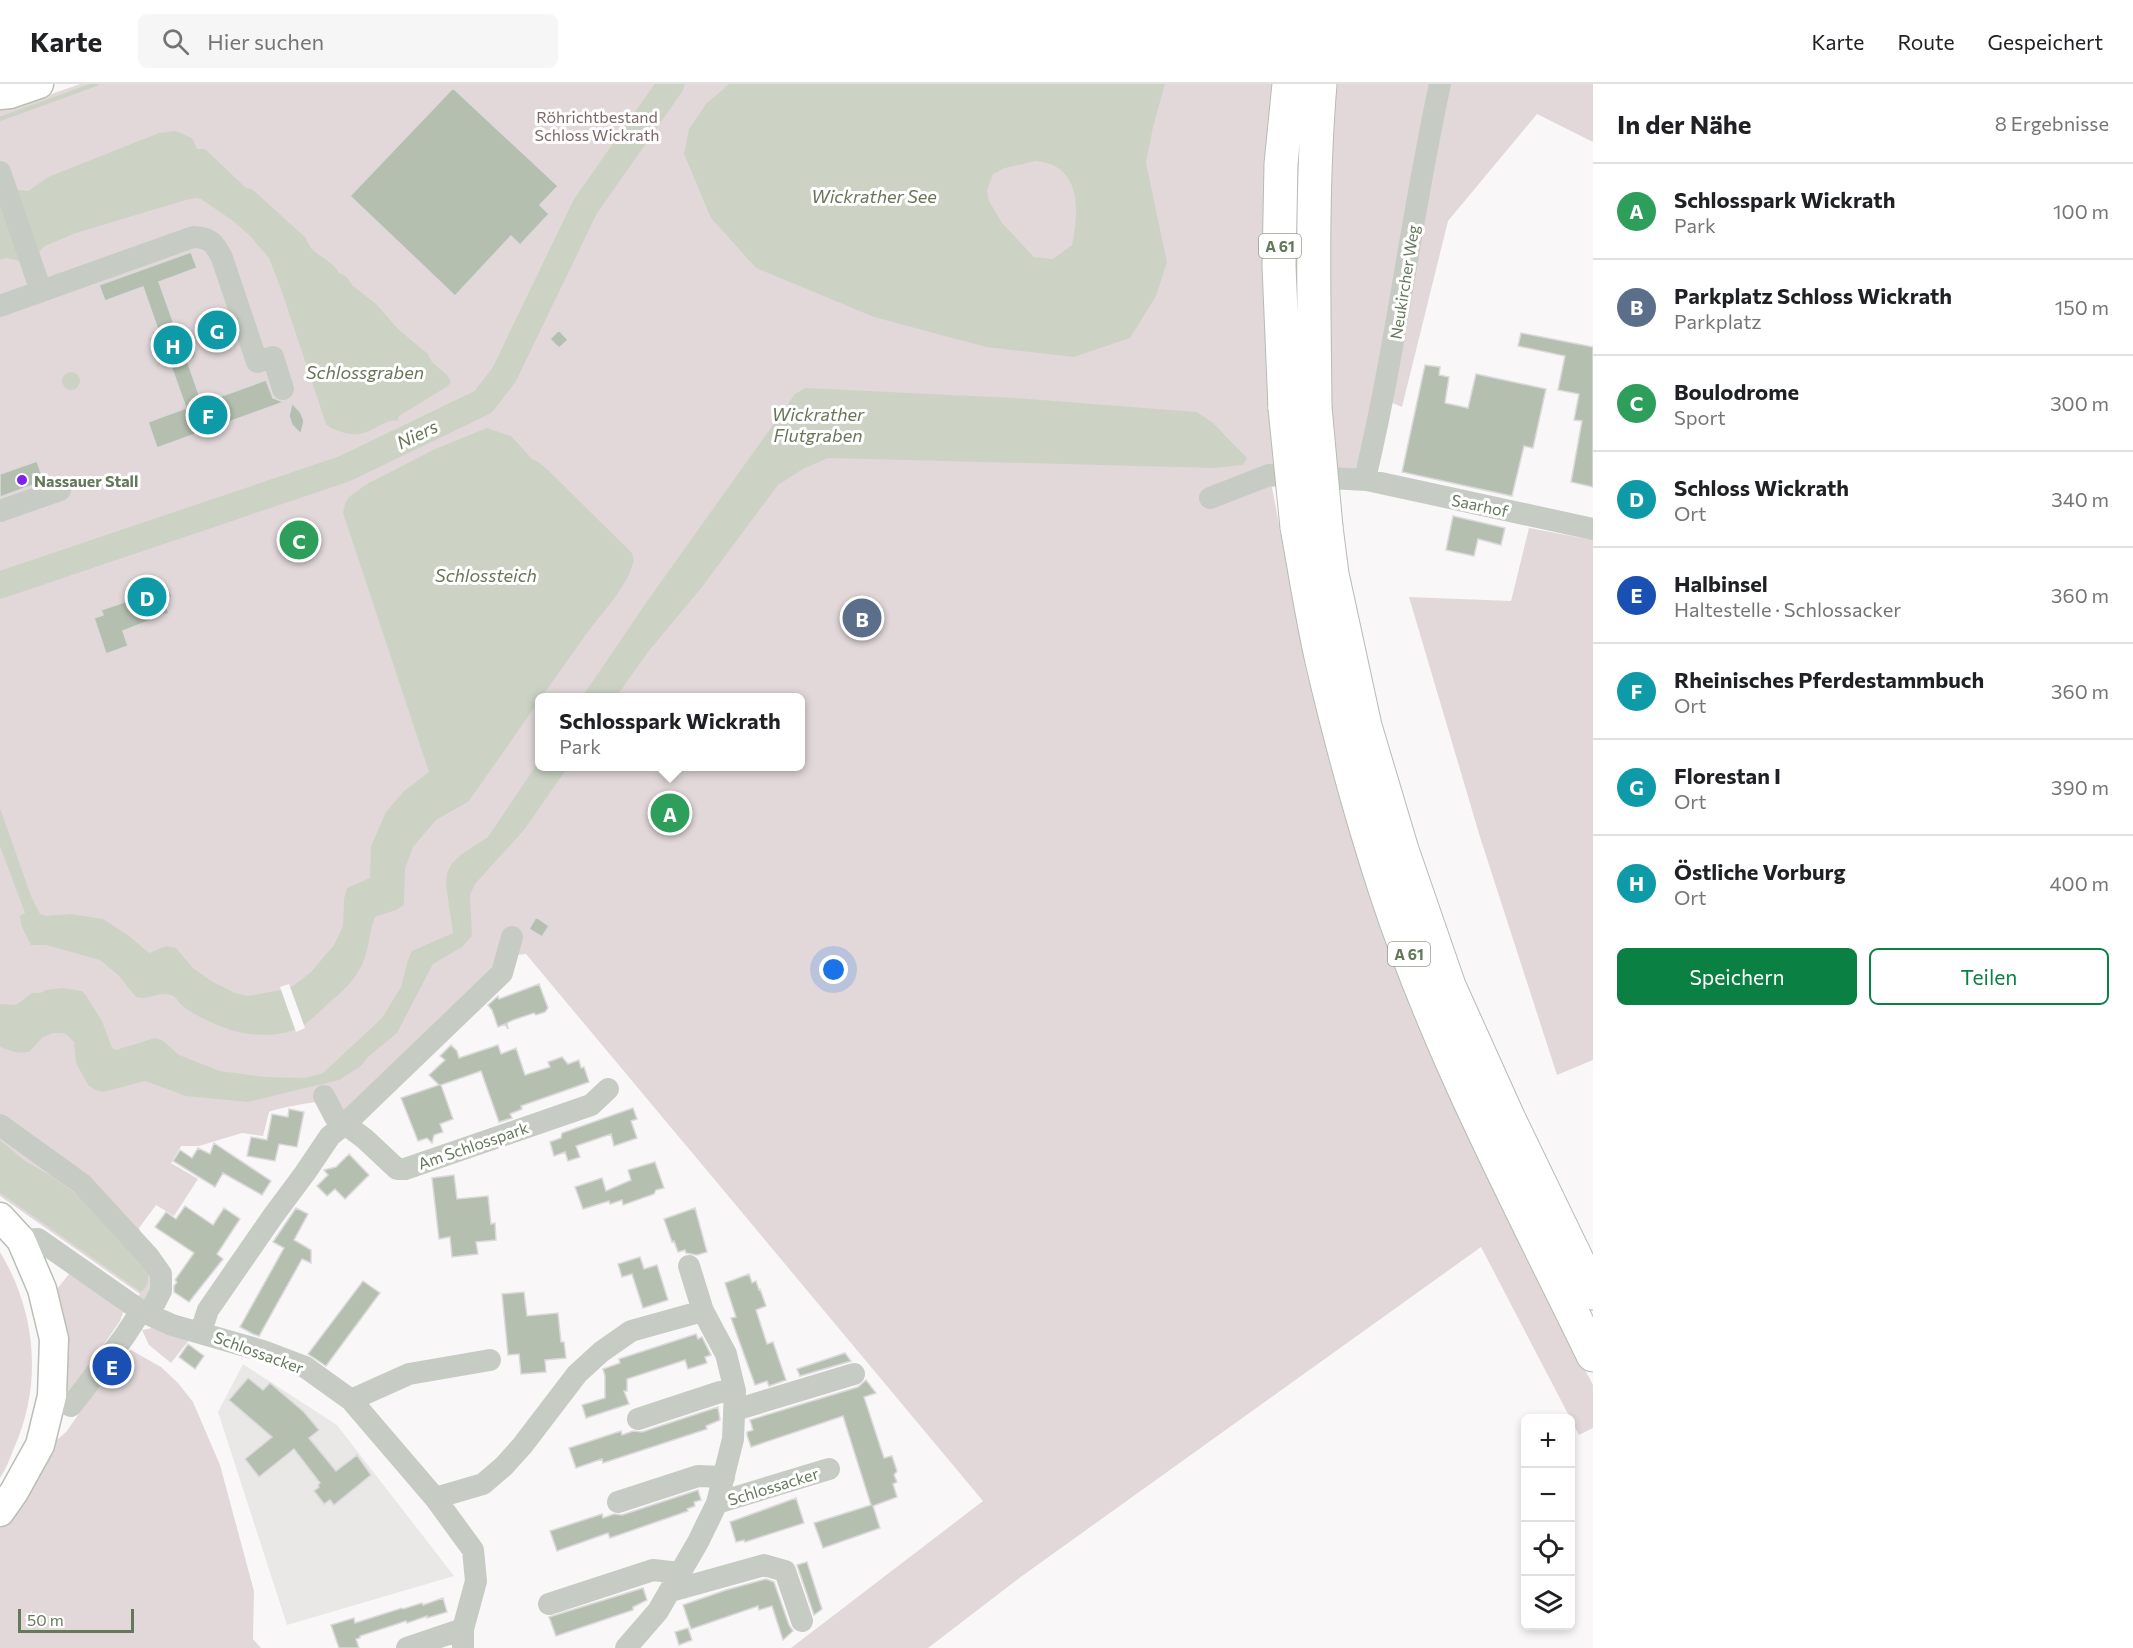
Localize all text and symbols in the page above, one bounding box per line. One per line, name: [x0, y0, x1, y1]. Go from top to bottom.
search box: [138, 14, 558, 68]
text: Karte: [30, 24, 102, 58]
icon: search: [159, 25, 192, 58]
text: Hier suchen: [207, 28, 324, 55]
text: Karte: [1811, 29, 1864, 54]
text: Route: [1897, 29, 1955, 54]
text: Gespeichert: [1988, 29, 2103, 54]
park label: Röhrichtbestand Schloss Wickrath: [535, 107, 659, 144]
text: In der Nähe: [1617, 108, 1752, 139]
text: 8 Ergebnisse: [1995, 111, 2109, 135]
water label: Wickrather See: [811, 185, 937, 207]
text: Schlosspark Wickrath: [1674, 186, 1895, 213]
text: A: [1629, 199, 1644, 223]
text: 100 m: [2053, 199, 2109, 223]
text: Park: [1674, 213, 1716, 237]
street label: Neukircher Weg: [1386, 223, 1422, 341]
road number: A 61: [1259, 234, 1301, 258]
text: Parkplatz Schloss Wickrath: [1674, 282, 1952, 309]
text: B: [1630, 295, 1643, 319]
text: 150 m: [2055, 295, 2109, 319]
pin: G: [198, 308, 236, 352]
text: Parkplatz: [1674, 309, 1761, 333]
pin: H: [154, 322, 192, 368]
water label: Schlossgraben: [306, 361, 424, 383]
text: Boulodrome: [1674, 378, 1799, 405]
text: C: [1630, 391, 1643, 415]
text: 300 m: [2050, 391, 2109, 415]
pin: F: [188, 392, 228, 438]
water label: Wickrather Flutgraben: [772, 403, 865, 446]
text: Sport: [1674, 405, 1726, 429]
water label: Niers: [393, 415, 441, 453]
place label: Nassauer Stall: [34, 471, 138, 490]
marker: Nassauer Stall: [15, 473, 29, 487]
text: Schloss Wickrath: [1674, 474, 1849, 501]
text: D: [1629, 487, 1644, 511]
text: 340 m: [2051, 487, 2109, 511]
street label: Saarhof: [1450, 490, 1511, 520]
text: Ort: [1674, 501, 1707, 525]
pin: C: [280, 518, 318, 562]
water label: Schlossteich: [435, 564, 537, 586]
text: Halbinsel: [1674, 570, 1768, 597]
pin: D: [128, 574, 166, 620]
text: E: [1631, 583, 1642, 607]
text: 360 m: [2051, 583, 2109, 607]
pin: B: [842, 596, 882, 640]
text: Haltestelle · Schlossacker: [1674, 597, 1901, 621]
text: Rheinisches Pferdestammbuch: [1674, 666, 1984, 693]
text: F: [1631, 679, 1642, 703]
text: 360 m: [2051, 679, 2109, 703]
popup: [535, 693, 805, 771]
text: Ort: [1674, 693, 1707, 717]
text: Schlosspark Wickrath: [559, 707, 781, 734]
text: Park: [559, 734, 601, 758]
text: Florestan I: [1674, 762, 1781, 789]
text: G: [1629, 775, 1644, 799]
text: 390 m: [2051, 775, 2109, 799]
text: Ort: [1674, 789, 1707, 813]
pin: A: [650, 790, 690, 836]
text: Östliche Vorburg: [1674, 858, 1846, 885]
text: H: [1629, 871, 1644, 895]
text: 400 m: [2050, 871, 2109, 895]
text: Ort: [1674, 885, 1707, 909]
road number: A 61: [1388, 942, 1430, 966]
button: Speichern: [1617, 948, 1857, 1005]
button: Teilen: [1869, 948, 2109, 1005]
your location: [819, 955, 848, 984]
street label: Am Schlosspark: [415, 1117, 531, 1173]
street label: Schlossacker: [212, 1327, 307, 1377]
pin: E: [92, 1344, 132, 1388]
map controls: [1521, 1414, 1575, 1630]
button: +: [1521, 1414, 1575, 1468]
street label: Schlossacker: [725, 1463, 821, 1509]
button: −: [1521, 1468, 1575, 1522]
button: locate: [1521, 1522, 1575, 1576]
button: layers: [1521, 1576, 1575, 1630]
scale bar: [18, 1606, 134, 1634]
text: 50 m: [27, 1610, 64, 1629]

